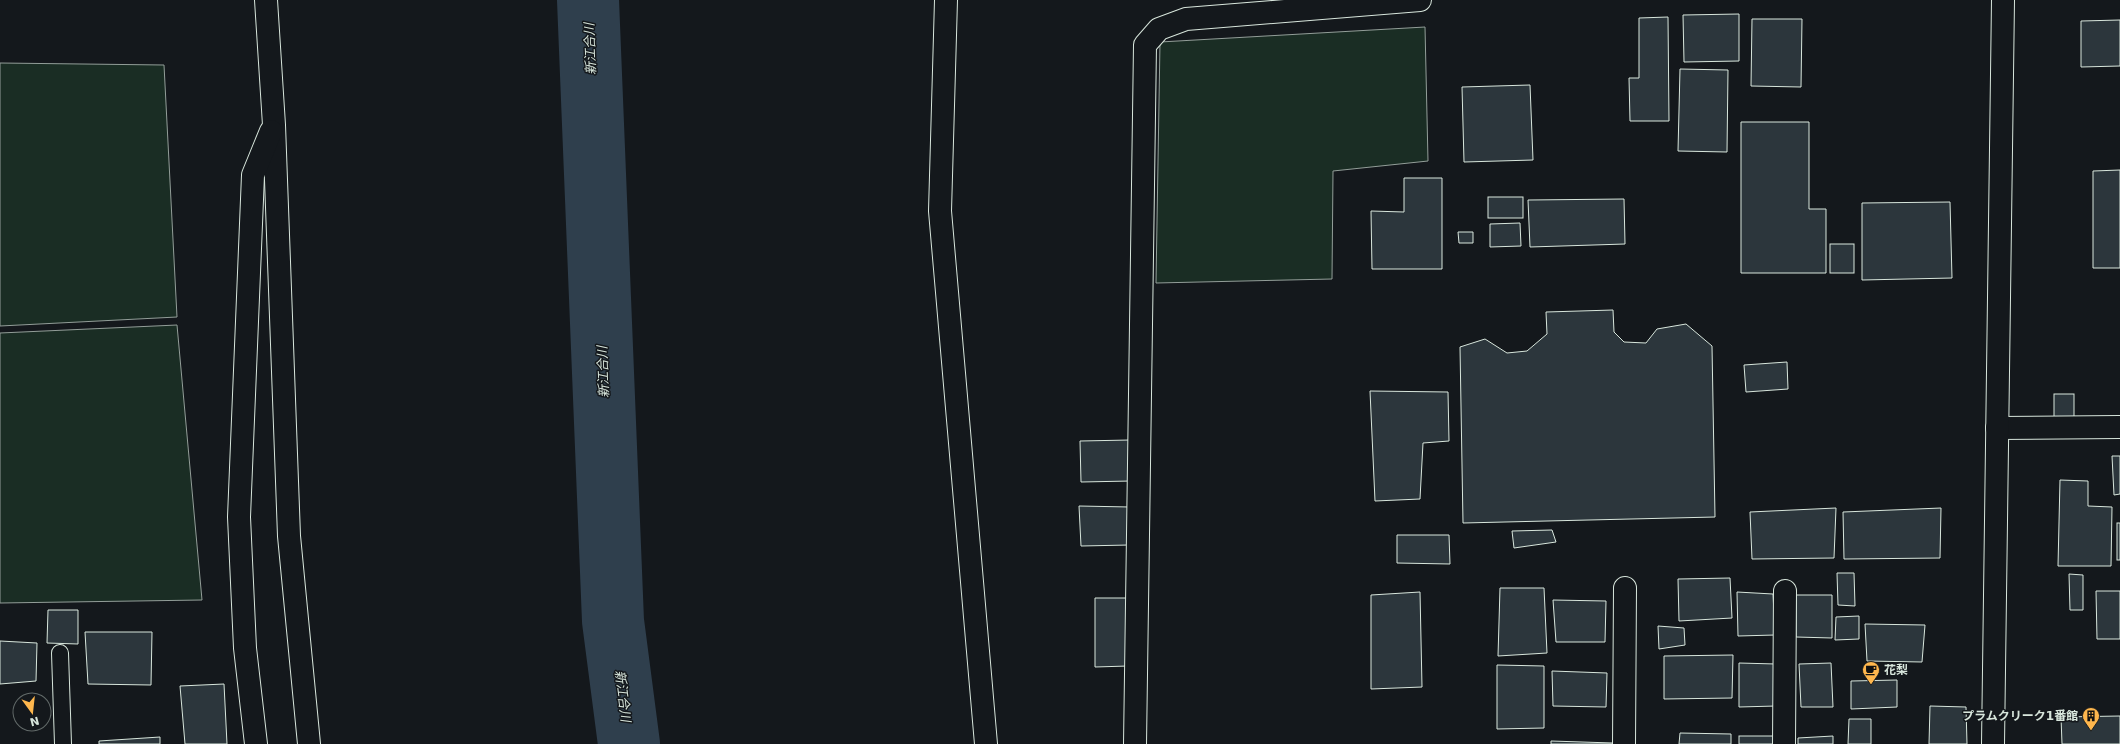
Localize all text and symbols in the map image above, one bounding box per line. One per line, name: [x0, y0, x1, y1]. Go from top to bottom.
water label: 新江合川: [582, 21, 598, 75]
water label: 新江合川: [595, 344, 611, 398]
cafe icon: 花梨: [1861, 660, 1881, 685]
place label: 花梨: [1884, 663, 1908, 677]
water label: 新江合川: [612, 669, 634, 725]
north arrow: [12, 692, 52, 732]
building icon: プラムクリーク1番館: [2081, 706, 2101, 731]
place label: プラムクリーク1番館: [1962, 709, 2078, 723]
text: N: [28, 714, 41, 729]

